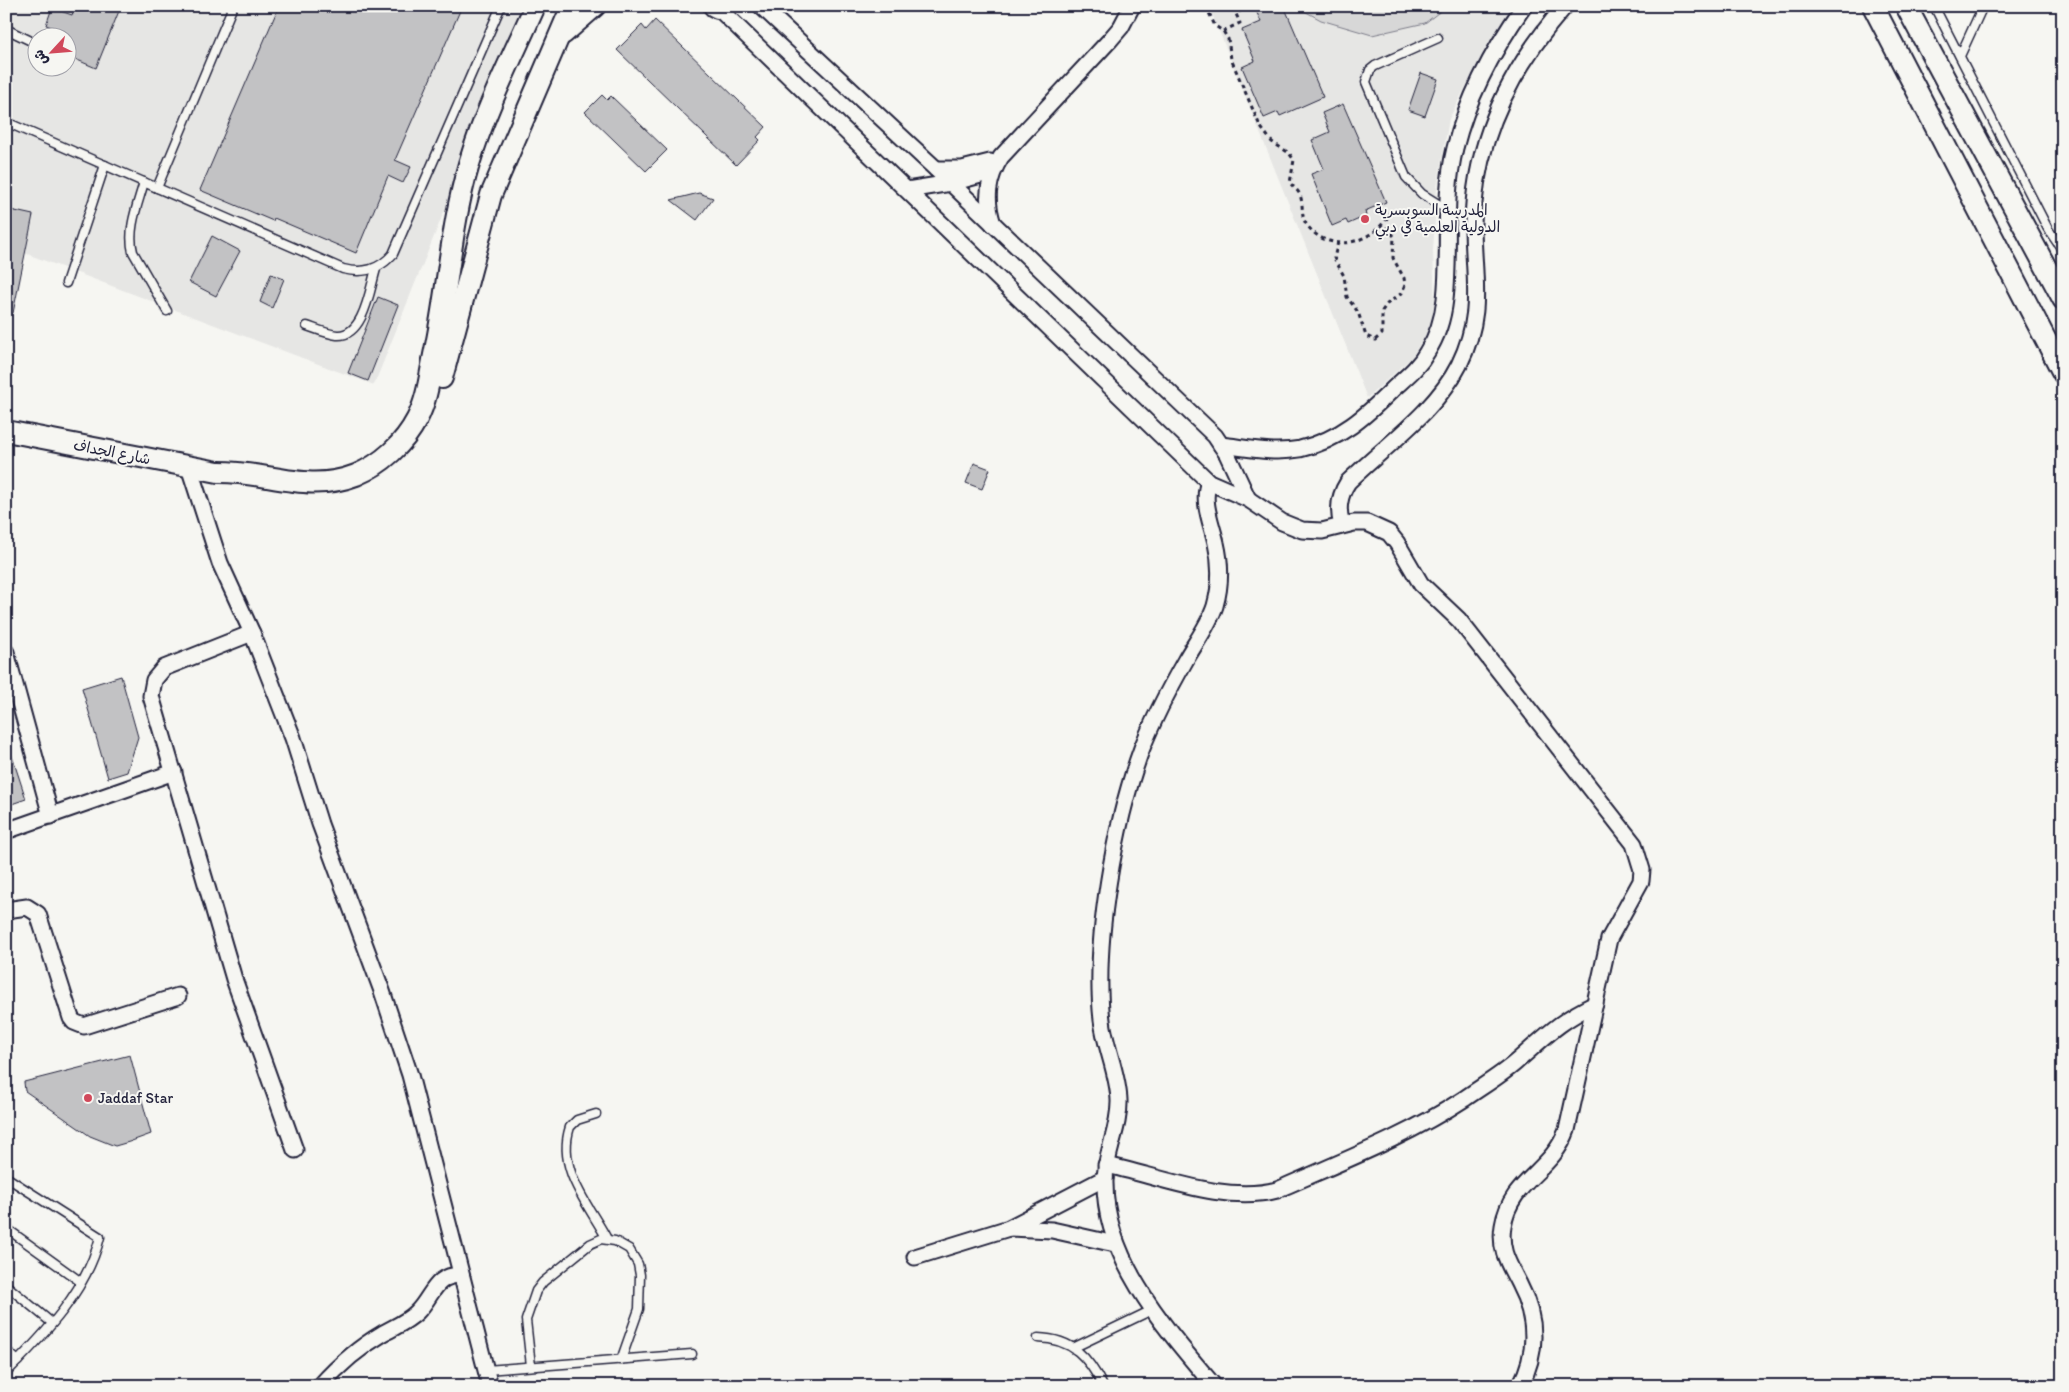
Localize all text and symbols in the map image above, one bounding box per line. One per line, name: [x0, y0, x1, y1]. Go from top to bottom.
north arrow: [28, 28, 78, 78]
text: ش: [30, 47, 52, 68]
place label: المدرسة السويسرية الدولية العلمية في دبي: [1375, 201, 1500, 240]
marker: المدرسة السويسرية الدولية العلمية في دبي: [1359, 213, 1371, 225]
street label: شارع الجداف: [72, 436, 152, 469]
place label: Jaddaf Star: [98, 1089, 173, 1107]
marker: Jaddaf Star: [82, 1092, 94, 1104]

